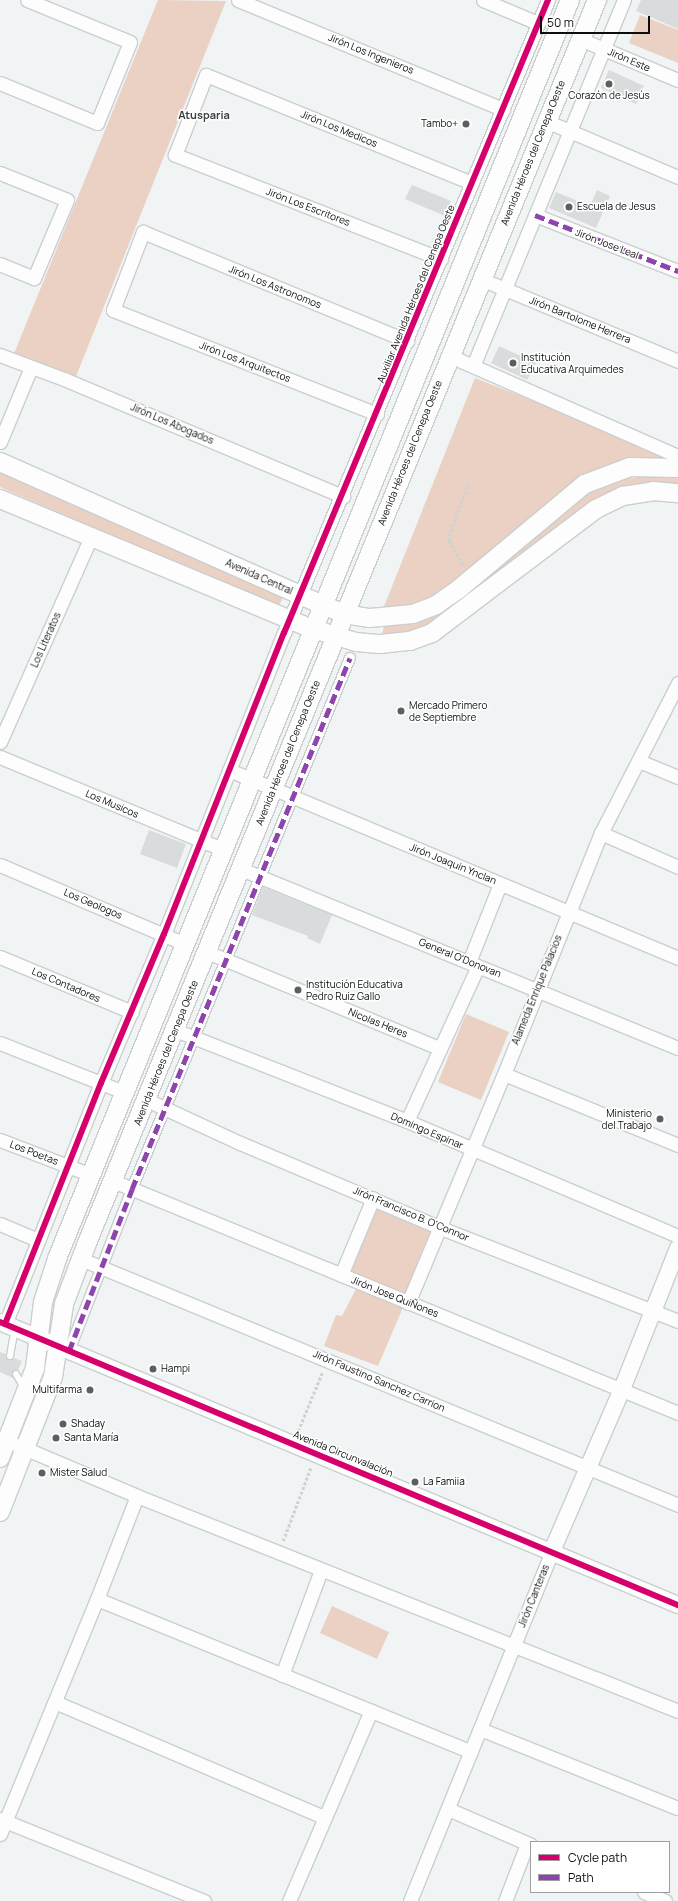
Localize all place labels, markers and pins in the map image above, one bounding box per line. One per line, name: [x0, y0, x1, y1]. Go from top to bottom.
marker: Corazón de Jesús: [604, 79, 614, 89]
place label: Corazón de Jesús: [568, 90, 650, 102]
place label: Tambo+: [421, 118, 458, 130]
marker: Tambo+: [461, 119, 471, 129]
place label: Escuela de Jesus: [577, 201, 656, 213]
marker: Escuela de Jesus: [564, 202, 574, 212]
place label: Institución Educativa Arquimedes: [521, 351, 624, 374]
marker: Institución Educativa Arquimedes: [508, 358, 518, 368]
place label: Mercado Primero de Septiembre: [409, 699, 487, 722]
marker: Mercado Primero de Septiembre: [396, 706, 406, 716]
place label: Institución Educativa Pedro Ruiz Gallo: [306, 978, 403, 1002]
marker: Institución Educativa Pedro Ruiz Gallo: [293, 985, 303, 995]
place label: Ministerio del Trabajo: [602, 1107, 652, 1130]
marker: Ministerio del Trabajo: [655, 1114, 665, 1124]
place label: Hampi: [161, 1363, 190, 1375]
marker: Hampi: [148, 1364, 158, 1374]
place label: Multifarma: [32, 1384, 82, 1396]
marker: Multifarma: [85, 1385, 95, 1395]
place label: Shaday: [71, 1418, 105, 1430]
marker: Shaday: [58, 1419, 68, 1429]
place label: Santa María: [64, 1432, 119, 1444]
marker: Santa María: [51, 1433, 61, 1443]
place label: Mister Salud: [50, 1467, 107, 1479]
marker: Mister Salud: [37, 1468, 47, 1478]
place label: La Famiia: [423, 1476, 465, 1488]
marker: La Famiia: [410, 1477, 420, 1487]

